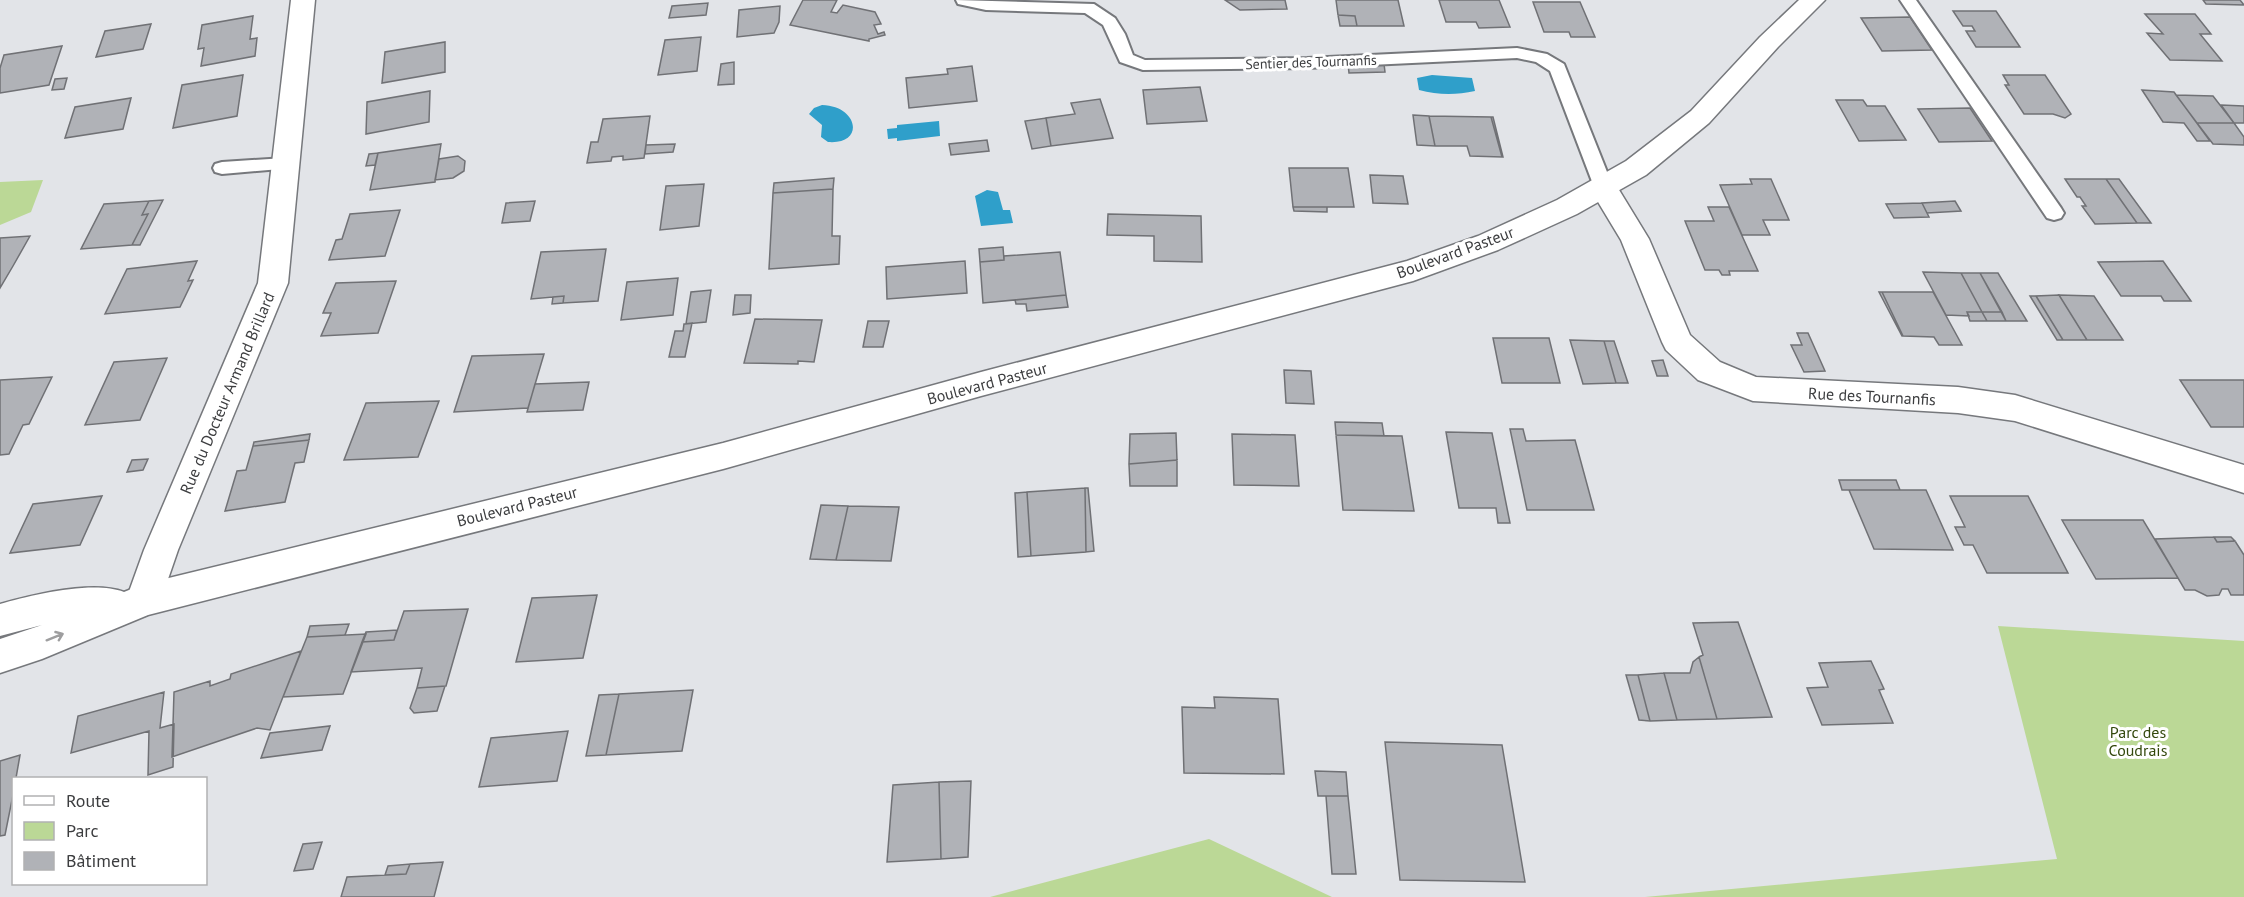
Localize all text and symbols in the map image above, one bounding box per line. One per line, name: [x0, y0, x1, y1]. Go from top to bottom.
street label: Sentier des Tournanfis: [1245, 51, 1377, 73]
street label: Boulevard Pasteur: [1394, 221, 1517, 283]
street label: Rue du Docteur Armand Brillard: [175, 289, 279, 497]
street label: Boulevard Pasteur: [925, 357, 1050, 409]
street label: Rue des Tournanfis: [1808, 383, 1937, 409]
street label: Boulevard Pasteur: [455, 481, 580, 531]
one-way arrow: [45, 631, 64, 642]
park label: Parc des Coudrais: [2109, 722, 2168, 760]
legend: [12, 777, 207, 885]
text: Route: [66, 789, 110, 812]
text: Parc: [66, 819, 99, 842]
text: Bâtiment: [66, 849, 136, 872]

